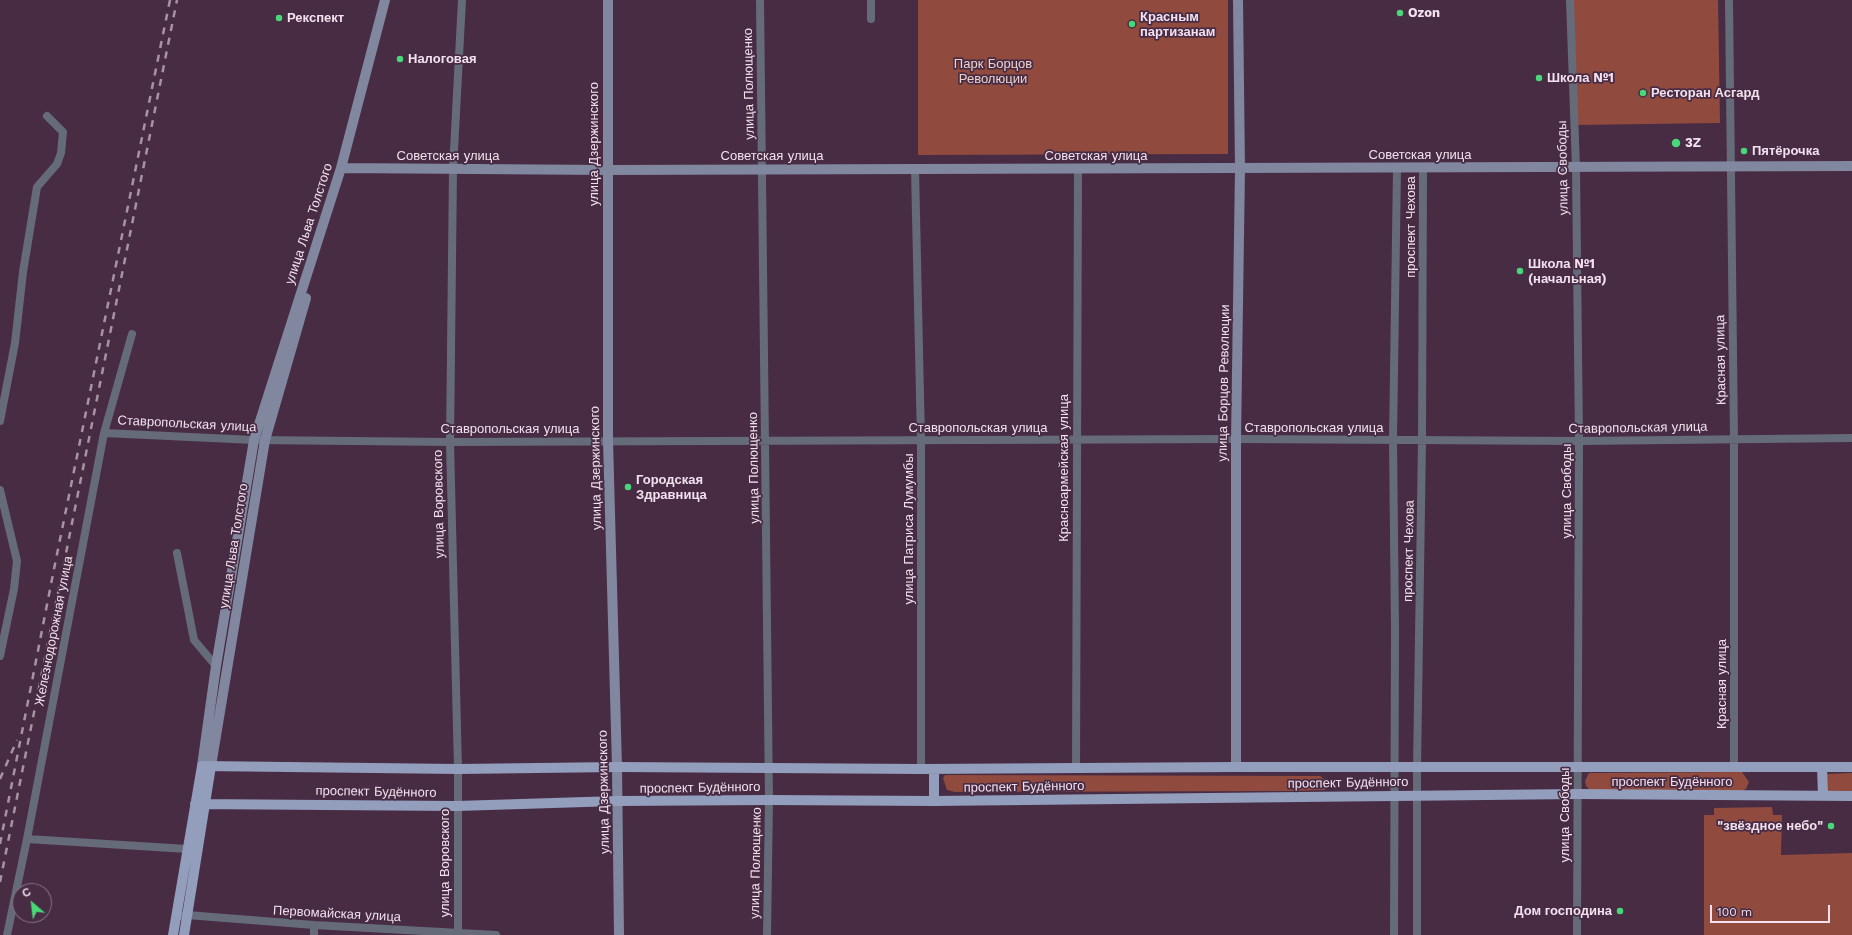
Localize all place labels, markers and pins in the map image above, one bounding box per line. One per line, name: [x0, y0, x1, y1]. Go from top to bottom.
place label: Ozon: [1408, 5, 1440, 21]
marker: Ozon: [1395, 8, 1405, 18]
place label: Красным партизанам: [1140, 9, 1215, 40]
place label: Рекспект: [287, 10, 344, 26]
marker: Рекспект: [274, 13, 284, 23]
marker: Красным партизанам: [1127, 19, 1137, 29]
place label: Налоговая: [408, 51, 476, 67]
marker: Налоговая: [395, 54, 405, 64]
place label: Школа №1: [1547, 70, 1614, 86]
marker: Школа №1: [1534, 73, 1544, 83]
place label: Ресторан Асгард: [1651, 85, 1759, 101]
marker: Ресторан Асгард: [1638, 88, 1648, 98]
place label: 3Z: [1685, 135, 1701, 151]
marker: 3Z: [1670, 137, 1682, 149]
place label: Пятёрочка: [1752, 143, 1819, 159]
marker: Пятёрочка: [1739, 146, 1749, 156]
place label: Школа №1 (начальная): [1528, 256, 1607, 287]
marker: Школа №1 (начальная): [1515, 266, 1525, 276]
place label: Городская Здравница: [636, 472, 707, 503]
marker: Городская Здравница: [623, 482, 633, 492]
place label: "звёздное небо": [1717, 818, 1823, 834]
marker: "звёздное небо": [1826, 821, 1836, 831]
place label: Дом господина: [1514, 903, 1612, 919]
marker: Дом господина: [1615, 906, 1625, 916]

